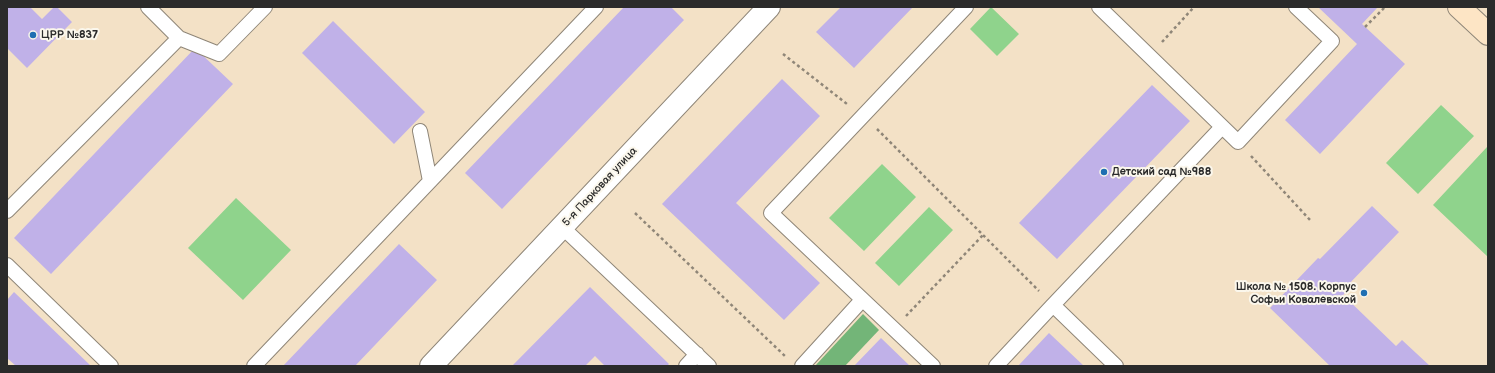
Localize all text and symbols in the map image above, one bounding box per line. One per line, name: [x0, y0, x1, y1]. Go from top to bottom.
place label: ЦРР №837: [41, 28, 98, 42]
marker: ЦРР №837: [28, 30, 38, 40]
street label: 5-я Парковая улица: [560, 145, 640, 229]
place label: Детский сад №988: [1112, 165, 1211, 179]
marker: Детский сад №988: [1099, 167, 1109, 177]
place label: Школа № 1508. Корпус Софьи Ковалевской: [1236, 280, 1356, 306]
marker: Школа № 1508. Корпус Софьи Ковалевской: [1359, 288, 1369, 298]

